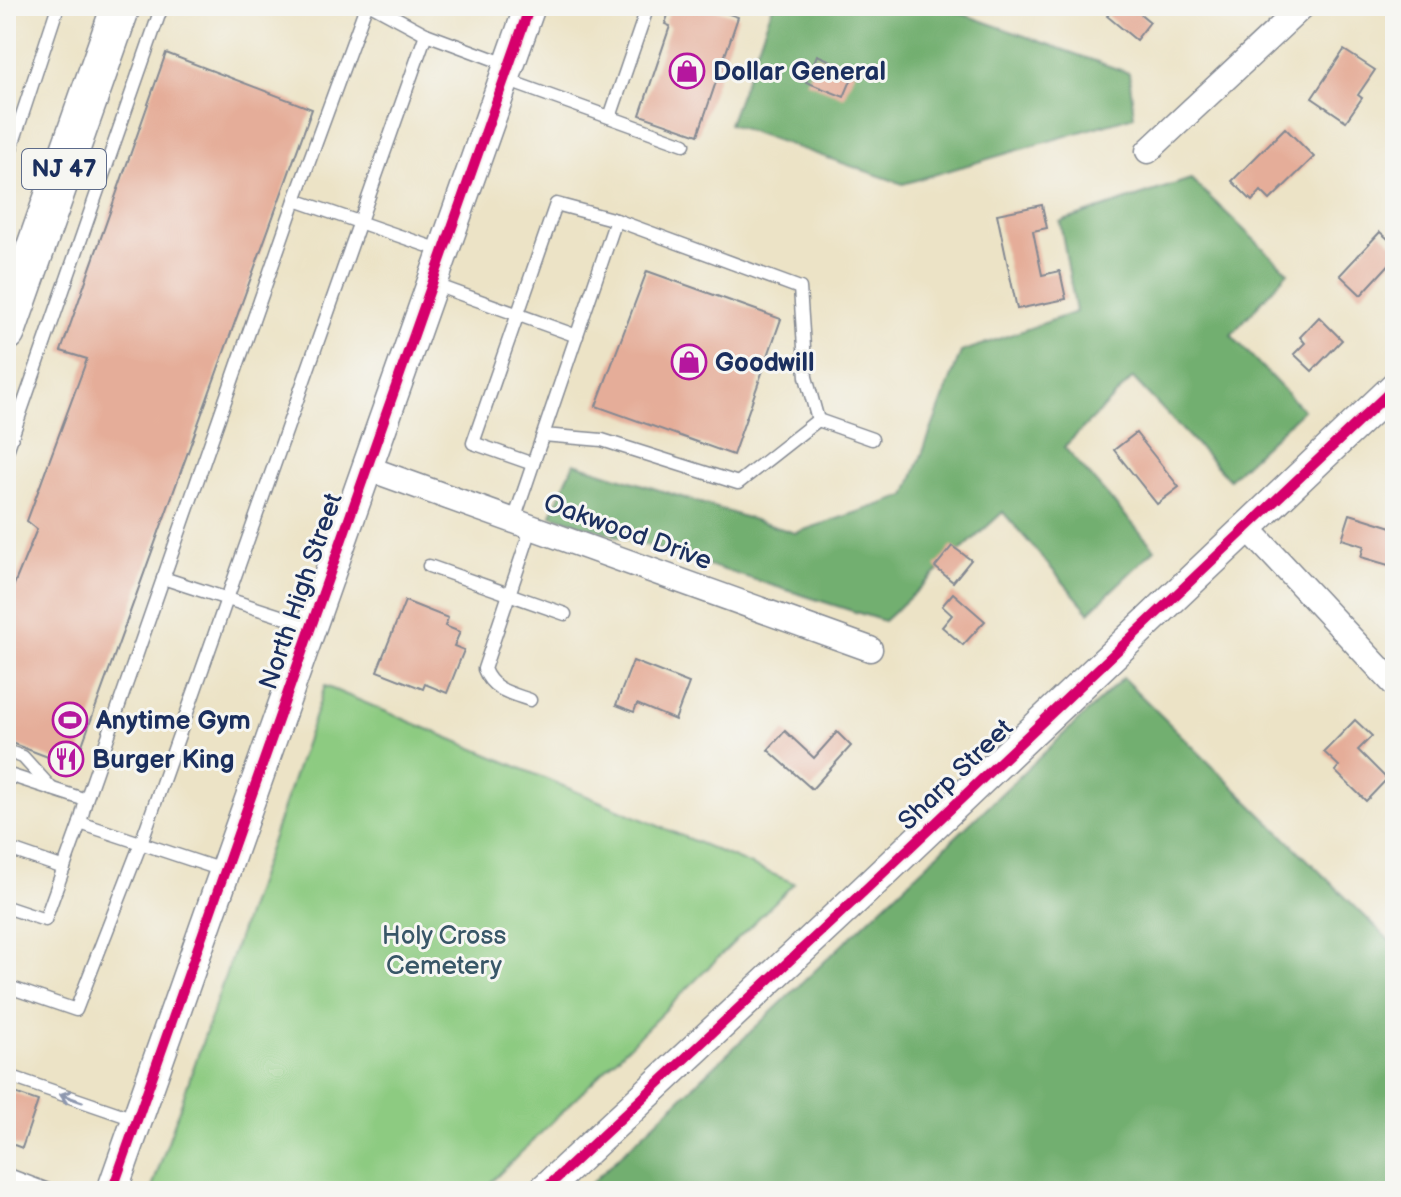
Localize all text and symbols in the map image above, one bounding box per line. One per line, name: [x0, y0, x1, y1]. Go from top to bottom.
shop icon: Dollar General: [668, 52, 706, 90]
place label: Dollar General: [713, 57, 886, 88]
road number: NJ 47: [22, 149, 106, 189]
shop icon: Goodwill: [670, 343, 708, 381]
place label: Goodwill: [715, 348, 815, 379]
street label: Oakwood Drive: [539, 488, 716, 577]
street label: North High Street: [253, 489, 350, 694]
sports icon: Anytime Gym: [51, 701, 89, 739]
place label: Anytime Gym: [95, 706, 251, 737]
street label: Sharp Street: [892, 713, 1020, 837]
restaurant icon: Burger King: [47, 740, 85, 778]
place label: Burger King: [92, 745, 235, 776]
park label: Holy Cross Cemetery: [382, 921, 506, 982]
one-way arrow: [59, 1089, 84, 1104]

